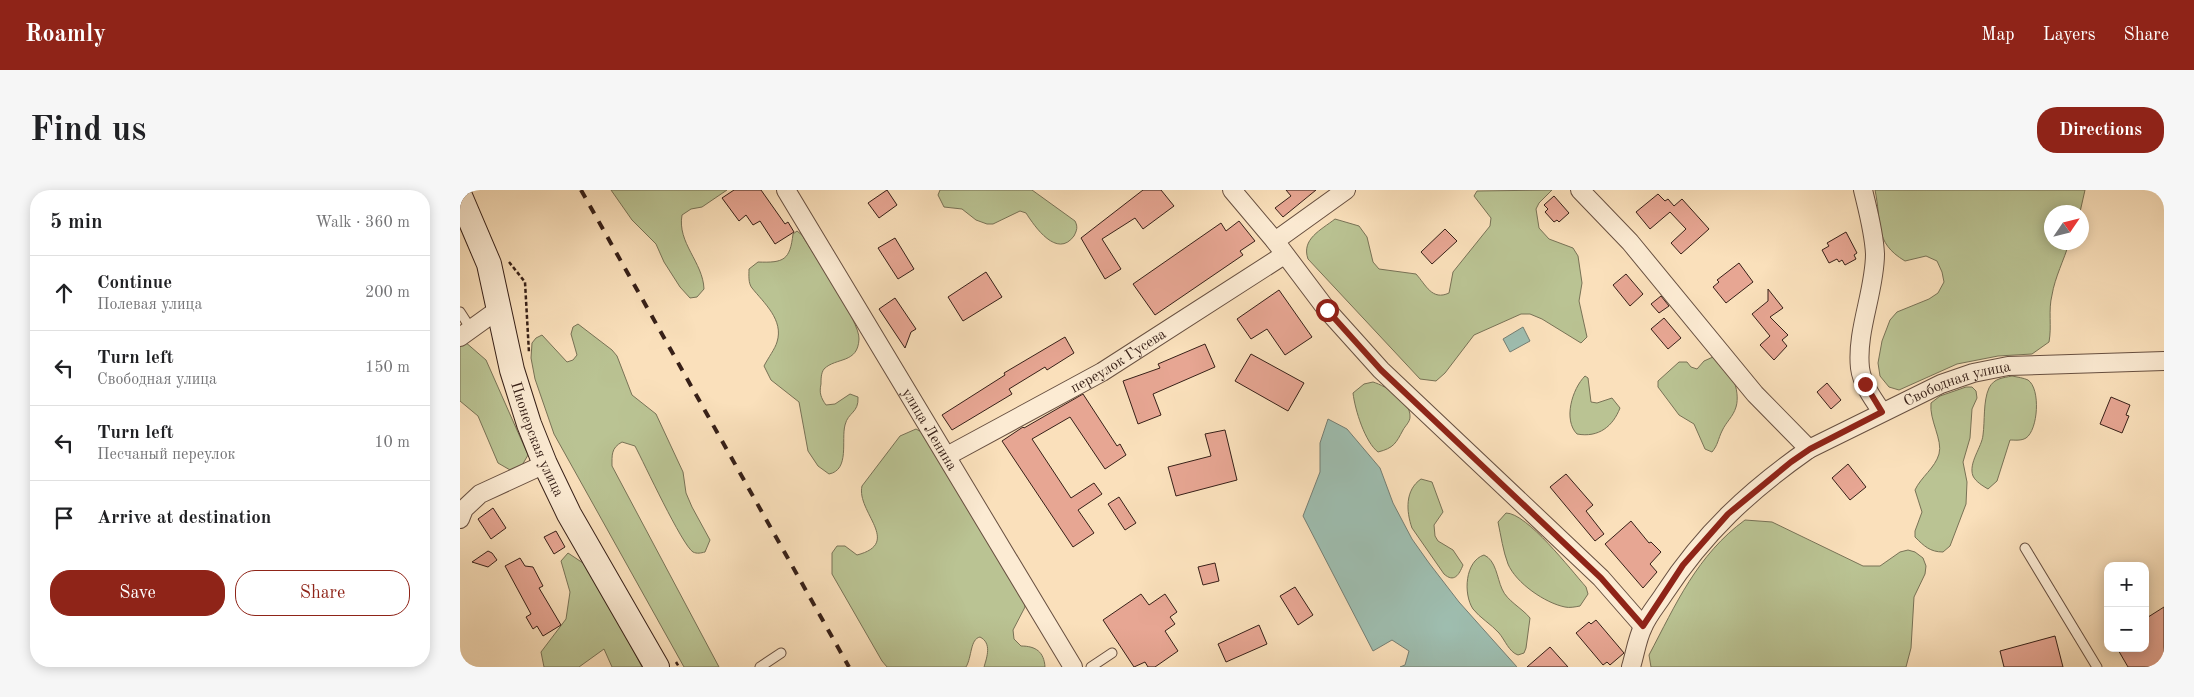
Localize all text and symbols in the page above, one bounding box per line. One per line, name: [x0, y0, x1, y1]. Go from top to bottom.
text: Roamly: [25, 23, 106, 47]
text: Map: [1981, 26, 2015, 44]
text: Layers: [2043, 26, 2095, 44]
text: Share: [2123, 26, 2169, 44]
button: Directions: [2037, 107, 2164, 153]
text: Find us: [30, 113, 146, 148]
north arrow: [2044, 205, 2089, 250]
text: 5 min: [50, 212, 103, 233]
text: Walk · 360 m: [315, 215, 410, 231]
text: Continue: [97, 274, 172, 293]
icon: ahead: [50, 279, 78, 307]
text: 200 m: [365, 285, 410, 301]
text: Полевая улица: [97, 297, 202, 313]
route start: [1316, 299, 1339, 322]
street label: переулок Гусева: [1069, 327, 1170, 396]
text: Turn left: [97, 349, 174, 368]
icon: left: [50, 354, 78, 382]
text: 150 m: [365, 360, 410, 376]
street label: Свободная улица: [1902, 360, 2013, 410]
text: Свободная улица: [97, 372, 217, 388]
route end: [1854, 373, 1877, 396]
street label: Пионерская улица: [507, 380, 566, 500]
street label: улица Ленина: [898, 386, 959, 474]
text: Turn left: [97, 424, 174, 443]
icon: left: [50, 429, 78, 457]
text: 10 m: [374, 435, 410, 451]
text: Песчаный переулок: [97, 447, 236, 463]
icon: arrive: [50, 504, 78, 532]
text: Arrive at destination: [97, 509, 271, 528]
map controls: [2104, 562, 2149, 652]
button: +: [2104, 562, 2149, 607]
button: Save: [50, 570, 225, 616]
button: Share: [235, 570, 410, 616]
button: −: [2104, 607, 2149, 652]

